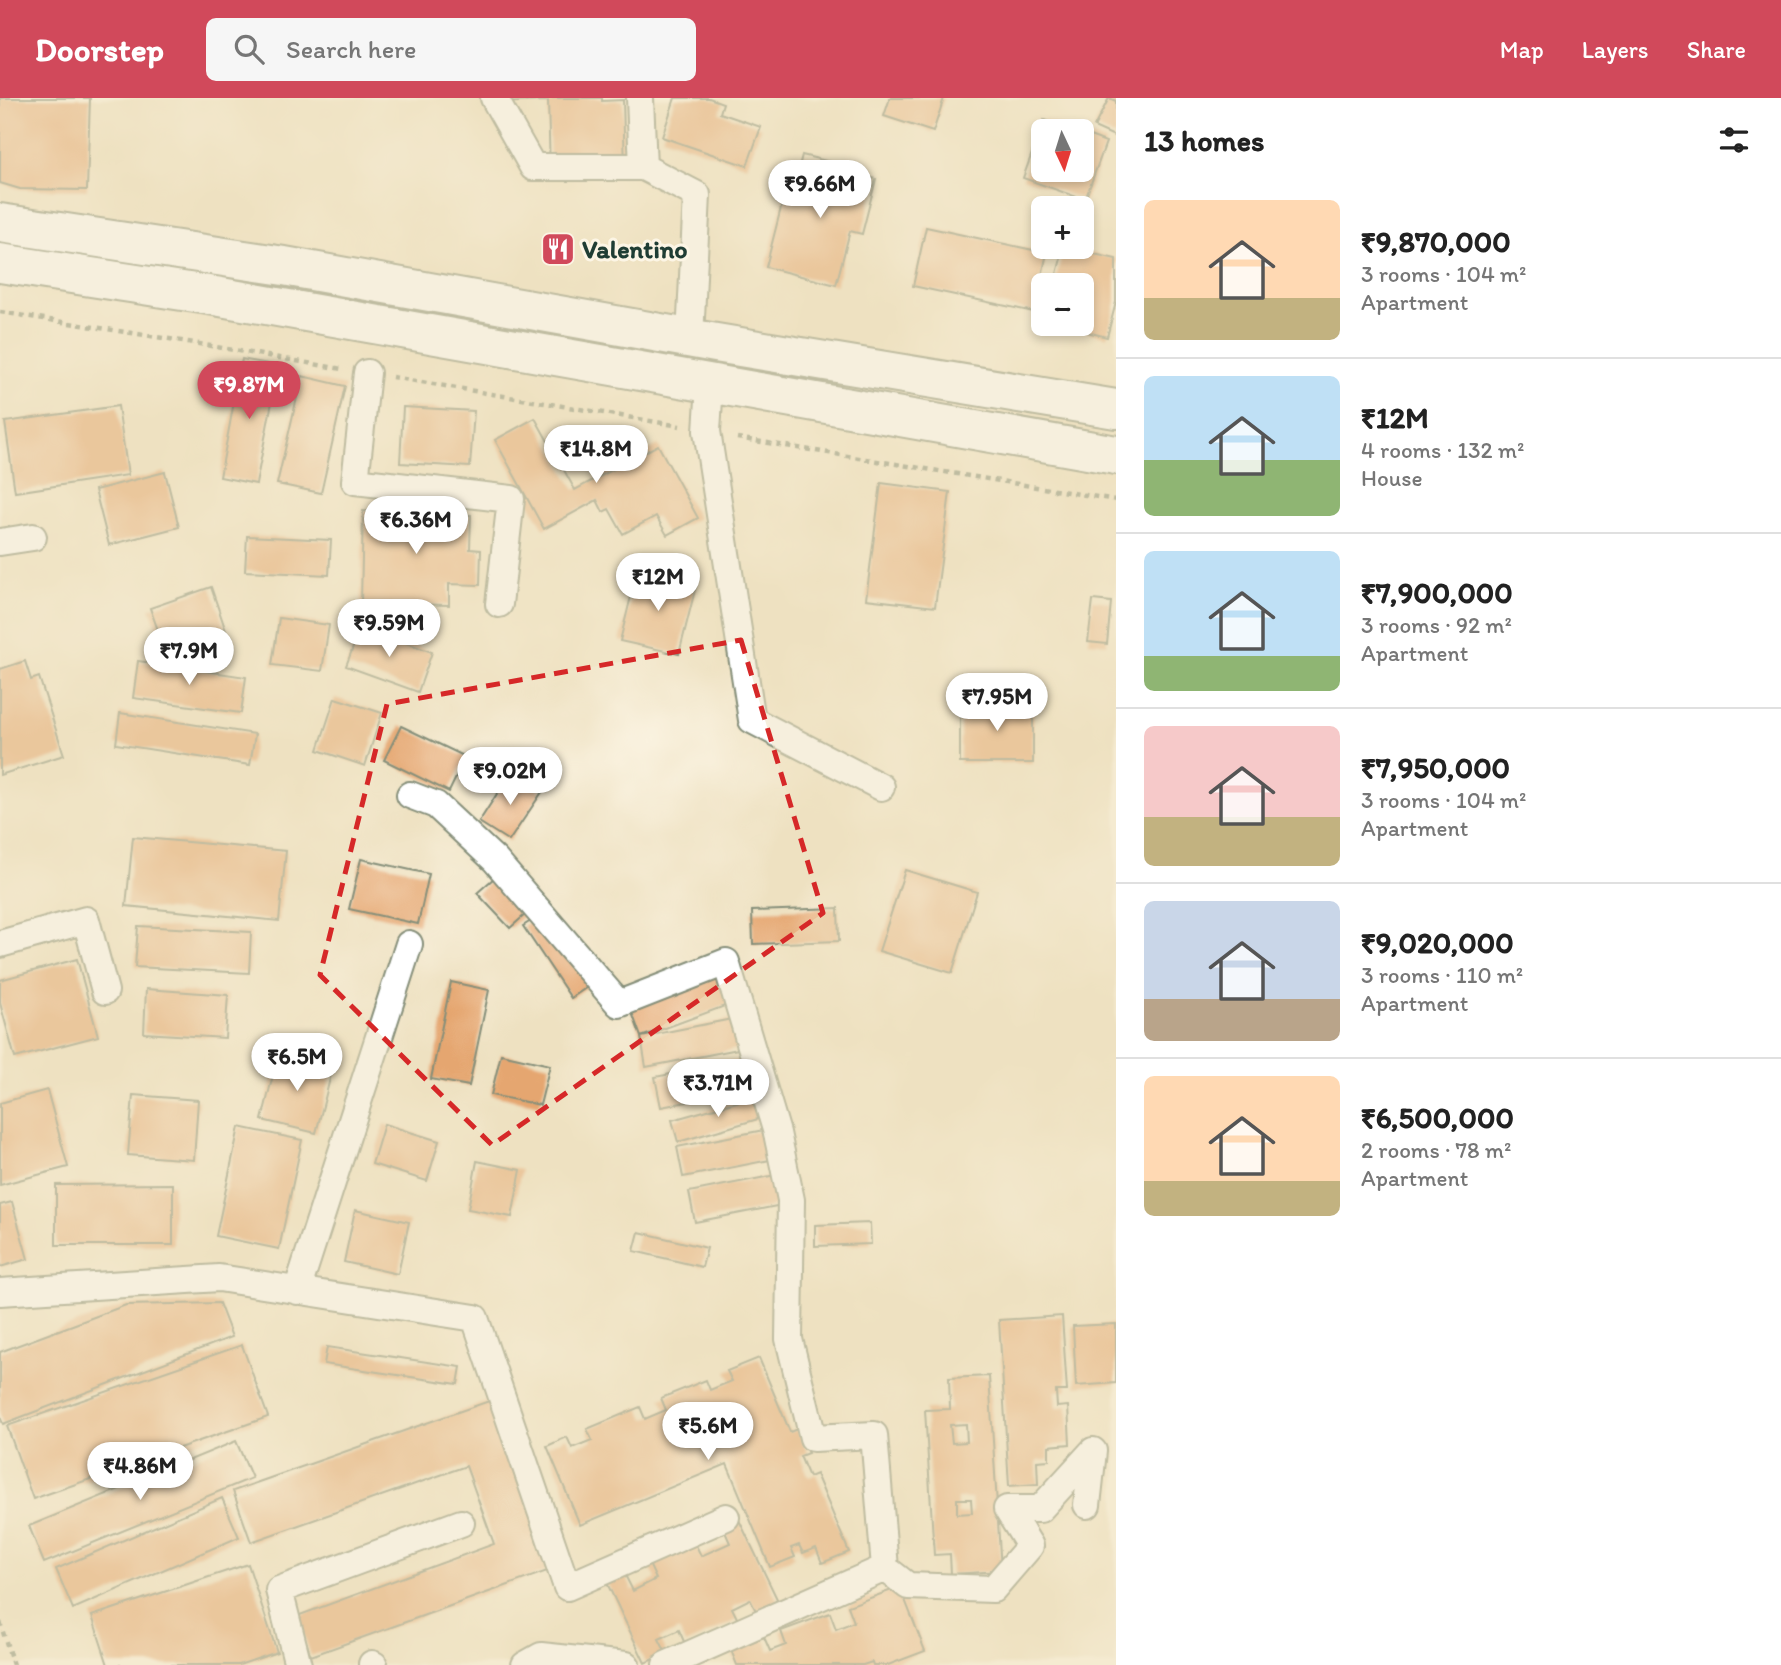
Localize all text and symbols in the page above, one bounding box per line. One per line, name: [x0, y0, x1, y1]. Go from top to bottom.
search box: [206, 18, 696, 81]
text: Doorstep: [35, 30, 164, 69]
icon: search: [230, 30, 268, 68]
text: Search here: [286, 33, 416, 65]
text: Map: [1500, 35, 1544, 64]
text: Layers: [1582, 35, 1649, 64]
text: Share: [1687, 35, 1746, 64]
north arrow: [1031, 119, 1094, 182]
map controls: [1031, 119, 1094, 336]
icon: filters: [1715, 121, 1753, 159]
text: 13 homes: [1144, 122, 1264, 159]
pin: ₹9.66M: [763, 160, 877, 220]
text: ₹9.66M: [784, 169, 856, 197]
button: +: [1031, 196, 1094, 259]
text: ₹9,870,000: [1361, 223, 1511, 260]
icon: home: [1200, 228, 1284, 312]
restaurant icon: Valentino: [539, 230, 577, 268]
place label: Valentino: [582, 233, 688, 265]
text: 3 rooms · 104 m²: [1361, 260, 1526, 288]
button: −: [1031, 273, 1094, 336]
text: Apartment: [1361, 288, 1468, 316]
pin: ₹9.87M: [192, 362, 306, 421]
text: ₹9.87M: [213, 370, 285, 398]
text: ₹12M: [1361, 399, 1429, 436]
icon: home: [1200, 404, 1284, 488]
pin: ₹14.8M: [539, 426, 653, 485]
text: ₹14.8M: [560, 434, 632, 462]
text: 4 rooms · 132 m²: [1361, 436, 1524, 464]
text: House: [1361, 464, 1423, 492]
pin: ₹6.36M: [359, 496, 473, 556]
text: ₹6.36M: [380, 505, 452, 533]
pin: ₹12M: [617, 554, 699, 613]
text: ₹12M: [632, 562, 684, 590]
text: ₹7,900,000: [1361, 574, 1513, 611]
icon: home: [1200, 579, 1284, 663]
pin: ₹9.59M: [332, 600, 446, 659]
text: ₹9.59M: [353, 608, 425, 636]
text: 3 rooms · 92 m²: [1361, 611, 1512, 639]
pin: ₹7.9M: [140, 628, 238, 687]
text: ₹7.9M: [160, 636, 218, 664]
text: Apartment: [1361, 639, 1468, 667]
pin: ₹7.95M: [940, 674, 1054, 733]
text: ₹7.95M: [962, 682, 1032, 710]
pin: ₹9.02M: [453, 748, 567, 807]
text: ₹7,950,000: [1361, 749, 1510, 786]
icon: home: [1200, 754, 1284, 838]
text: ₹9.02M: [473, 756, 547, 784]
text: 3 rooms · 104 m²: [1361, 786, 1526, 814]
text: Apartment: [1361, 814, 1468, 842]
text: ₹9,020,000: [1361, 924, 1514, 961]
icon: home: [1200, 929, 1284, 1013]
text: 3 rooms · 110 m²: [1361, 961, 1523, 989]
text: Apartment: [1361, 989, 1468, 1017]
pin: ₹6.5M: [248, 1034, 346, 1093]
text: ₹6.5M: [267, 1042, 327, 1070]
pin: ₹3.71M: [661, 1060, 775, 1119]
text: ₹3.71M: [683, 1068, 753, 1096]
text: ₹6,500,000: [1361, 1099, 1514, 1136]
icon: home: [1200, 1104, 1284, 1188]
text: 2 rooms · 78 m²: [1361, 1136, 1511, 1164]
text: Apartment: [1361, 1164, 1468, 1192]
pin: ₹5.6M: [659, 1402, 757, 1462]
text: ₹5.6M: [678, 1411, 738, 1439]
pin: ₹4.86M: [83, 1442, 197, 1502]
text: ₹4.86M: [103, 1451, 177, 1479]

